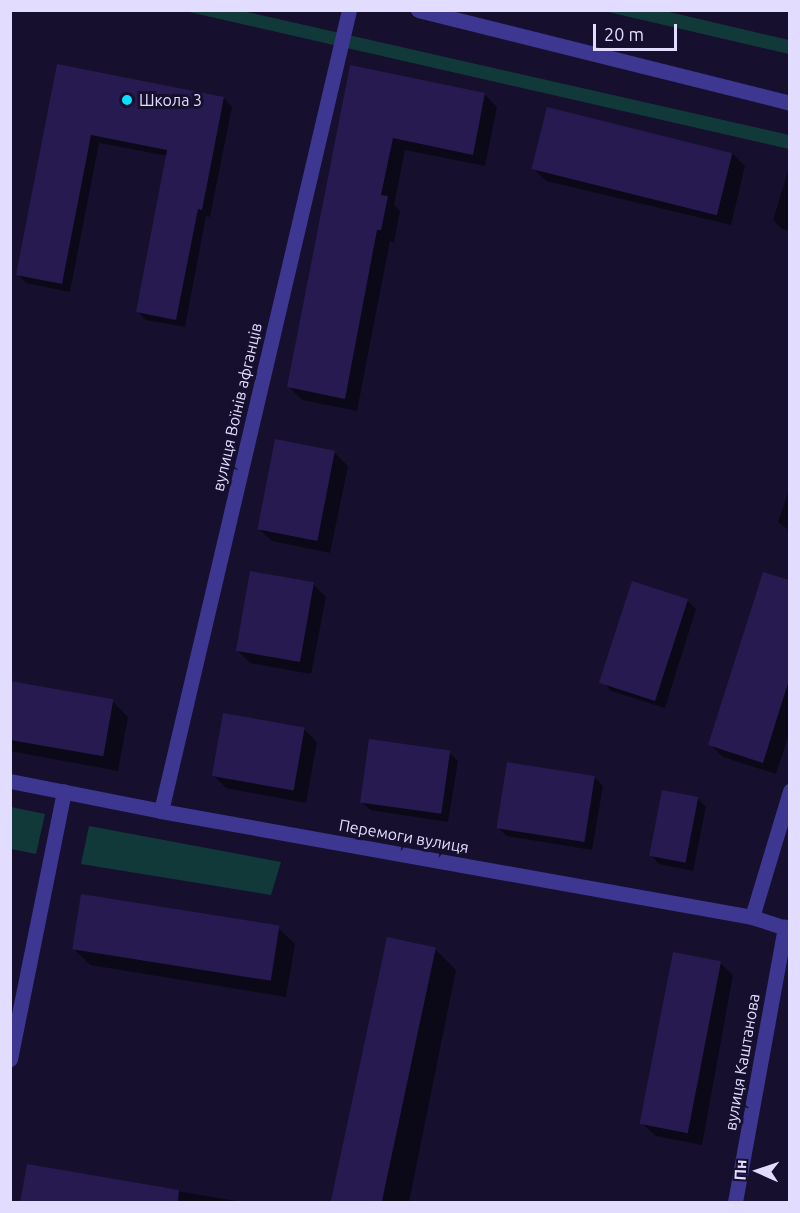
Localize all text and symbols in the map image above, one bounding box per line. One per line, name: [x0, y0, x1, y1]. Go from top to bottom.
scale bar: [596, 12, 680, 50]
text: 20 m: [604, 24, 644, 44]
place label: Школа 3: [139, 90, 202, 110]
marker: Школа 3: [120, 93, 134, 107]
street label: вулиця Воїнів афганців: [208, 321, 266, 493]
street label: Перемоги вулиця: [338, 815, 470, 857]
street label: вулиця Каштанова: [721, 992, 763, 1132]
north arrow: [728, 1141, 788, 1201]
text: Пн: [730, 1159, 750, 1181]

